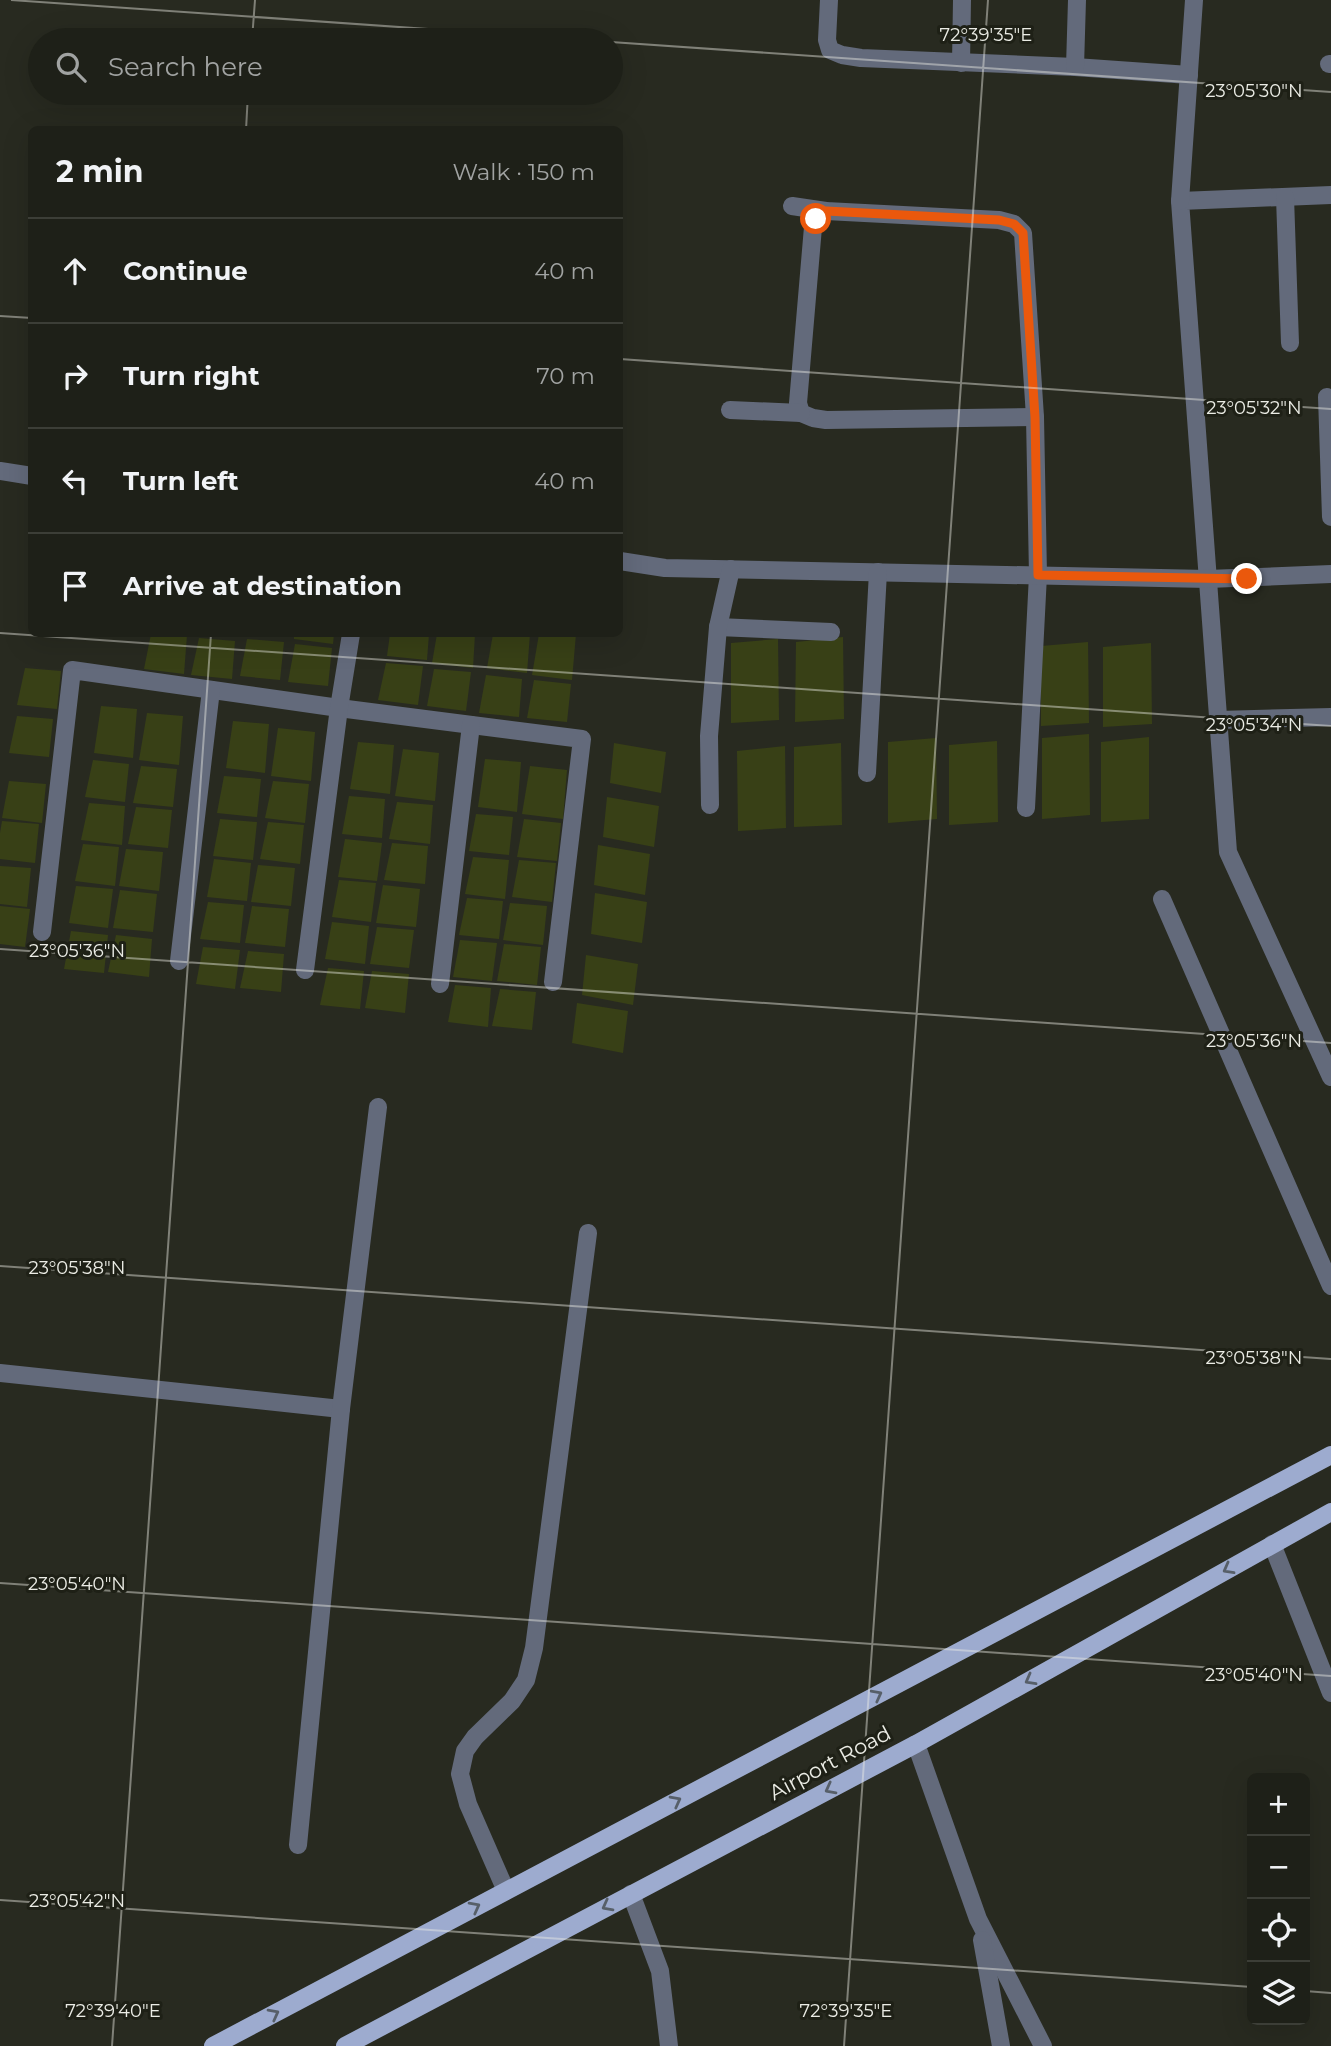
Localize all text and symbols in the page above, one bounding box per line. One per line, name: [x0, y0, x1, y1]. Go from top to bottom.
text: 72°39'35"E: [940, 24, 1032, 46]
search box: [28, 28, 623, 105]
icon: search: [52, 48, 90, 86]
text: Search here: [108, 51, 263, 83]
text: 23°05'30"N: [1205, 80, 1303, 102]
text: 2 min: [56, 153, 143, 190]
text: Walk · 150 m: [452, 158, 595, 186]
route start: [800, 203, 831, 234]
icon: ahead: [56, 252, 94, 290]
text: Continue: [123, 255, 248, 287]
text: 40 m: [534, 257, 595, 285]
icon: right: [56, 357, 94, 395]
text: Turn right: [123, 360, 259, 392]
text: 70 m: [536, 362, 595, 390]
text: 23°05'32"N: [1206, 397, 1302, 419]
icon: left: [56, 462, 94, 500]
text: Turn left: [123, 465, 239, 497]
text: 40 m: [534, 467, 595, 495]
route end: [1231, 563, 1262, 594]
icon: arrive: [56, 567, 94, 605]
text: Arrive at destination: [123, 570, 402, 602]
text: 23°05'34"N: [1206, 714, 1302, 736]
text: 23°05'36"N: [29, 940, 125, 962]
text: 23°05'36"N: [1206, 1030, 1302, 1052]
text: 23°05'38"N: [29, 1257, 125, 1279]
text: 23°05'38"N: [1206, 1347, 1302, 1369]
one-way arrow: [1223, 1561, 1236, 1574]
text: 23°05'40"N: [28, 1573, 126, 1595]
text: 23°05'40"N: [1205, 1664, 1303, 1686]
one-way arrow: [1025, 1672, 1037, 1685]
one-way arrow: [870, 1690, 882, 1703]
street label: Airport Road: [765, 1720, 895, 1805]
map controls: [1247, 1773, 1310, 2025]
button: +: [1247, 1773, 1310, 1836]
one-way arrow: [825, 1781, 837, 1794]
one-way arrow: [669, 1796, 681, 1810]
button: −: [1247, 1836, 1310, 1899]
text: 23°05'42"N: [29, 1890, 125, 1912]
one-way arrow: [602, 1898, 614, 1911]
button: locate: [1247, 1899, 1310, 1962]
one-way arrow: [468, 1902, 480, 1916]
button: layers: [1247, 1962, 1310, 2025]
text: 72°39'40"E: [65, 2000, 161, 2022]
text: 72°39'35"E: [800, 2000, 892, 2022]
one-way arrow: [267, 2009, 279, 2022]

